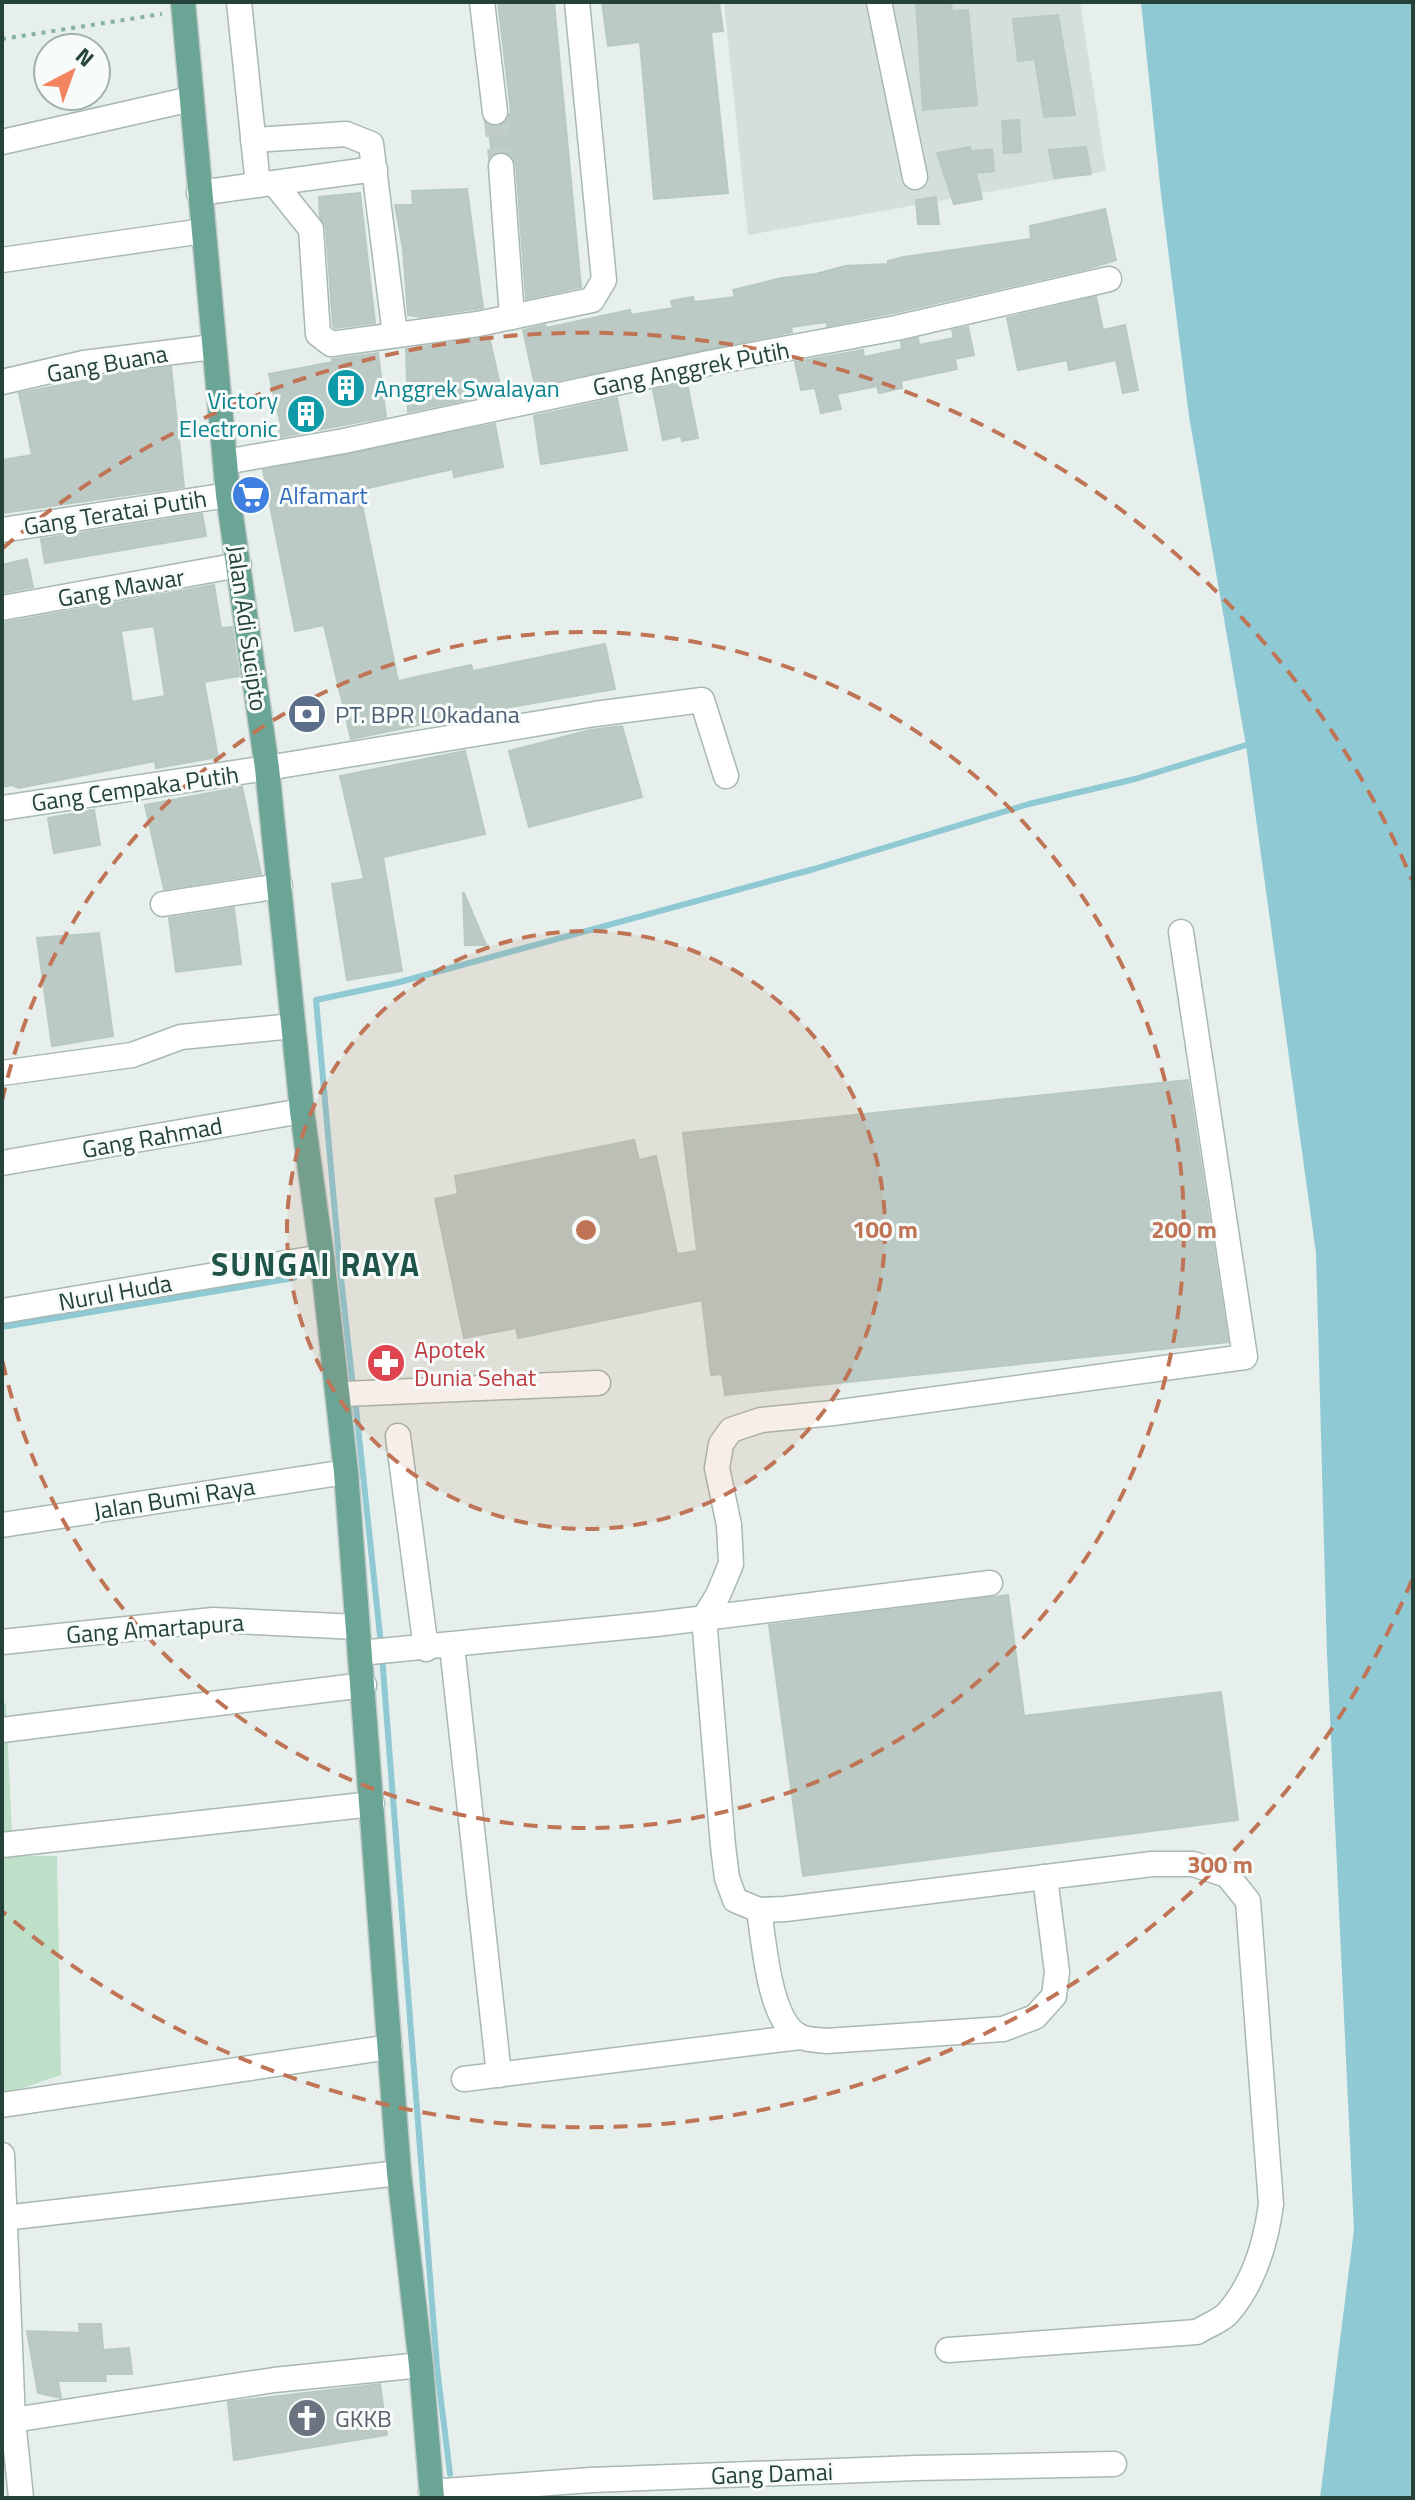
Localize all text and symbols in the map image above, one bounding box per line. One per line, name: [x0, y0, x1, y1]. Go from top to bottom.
north arrow: [32, 32, 112, 112]
text: N: [68, 39, 102, 75]
street label: Gang Anggrek Putih: [590, 331, 792, 405]
street label: Gang Buana: [44, 335, 170, 391]
building icon: Anggrek Swalayan: [325, 367, 367, 409]
place label: Anggrek Swalayan: [374, 370, 560, 406]
place label: Victory Electronic: [179, 382, 278, 446]
building icon: Victory Electronic: [285, 393, 327, 435]
supermarket icon: Alfamart: [230, 474, 272, 516]
place label: Alfamart: [279, 477, 368, 513]
street label: Gang Teratai Putih: [21, 480, 209, 544]
street label: Jalan Adi Sucipto: [219, 543, 277, 713]
street label: Gang Mawar: [55, 558, 187, 616]
bank icon: PT. BPR LOkadana: [286, 693, 328, 735]
place label: PT. BPR LOkadana: [335, 696, 520, 732]
street label: Gang Cempaka Putih: [29, 756, 241, 820]
street label: Gang Rahmad: [79, 1107, 225, 1167]
text: 100 m: [852, 1211, 918, 1247]
text: 200 m: [1151, 1211, 1217, 1247]
centre of rings: [572, 1216, 600, 1244]
district label: SUNGAI RAYA: [211, 1240, 421, 1288]
street label: Nurul Huda: [55, 1264, 175, 1320]
place label: Apotek Dunia Sehat: [414, 1331, 537, 1395]
pharmacy icon: Apotek Dunia Sehat: [365, 1342, 407, 1384]
street label: Jalan Bumi Raya: [91, 1467, 257, 1529]
street label: Gang Amartapura: [65, 1604, 245, 1652]
text: 300 m: [1187, 1846, 1253, 1882]
church icon: GKKB: [286, 2397, 328, 2439]
place label: GKKB: [335, 2400, 392, 2436]
street label: Gang Damai: [710, 2453, 834, 2493]

